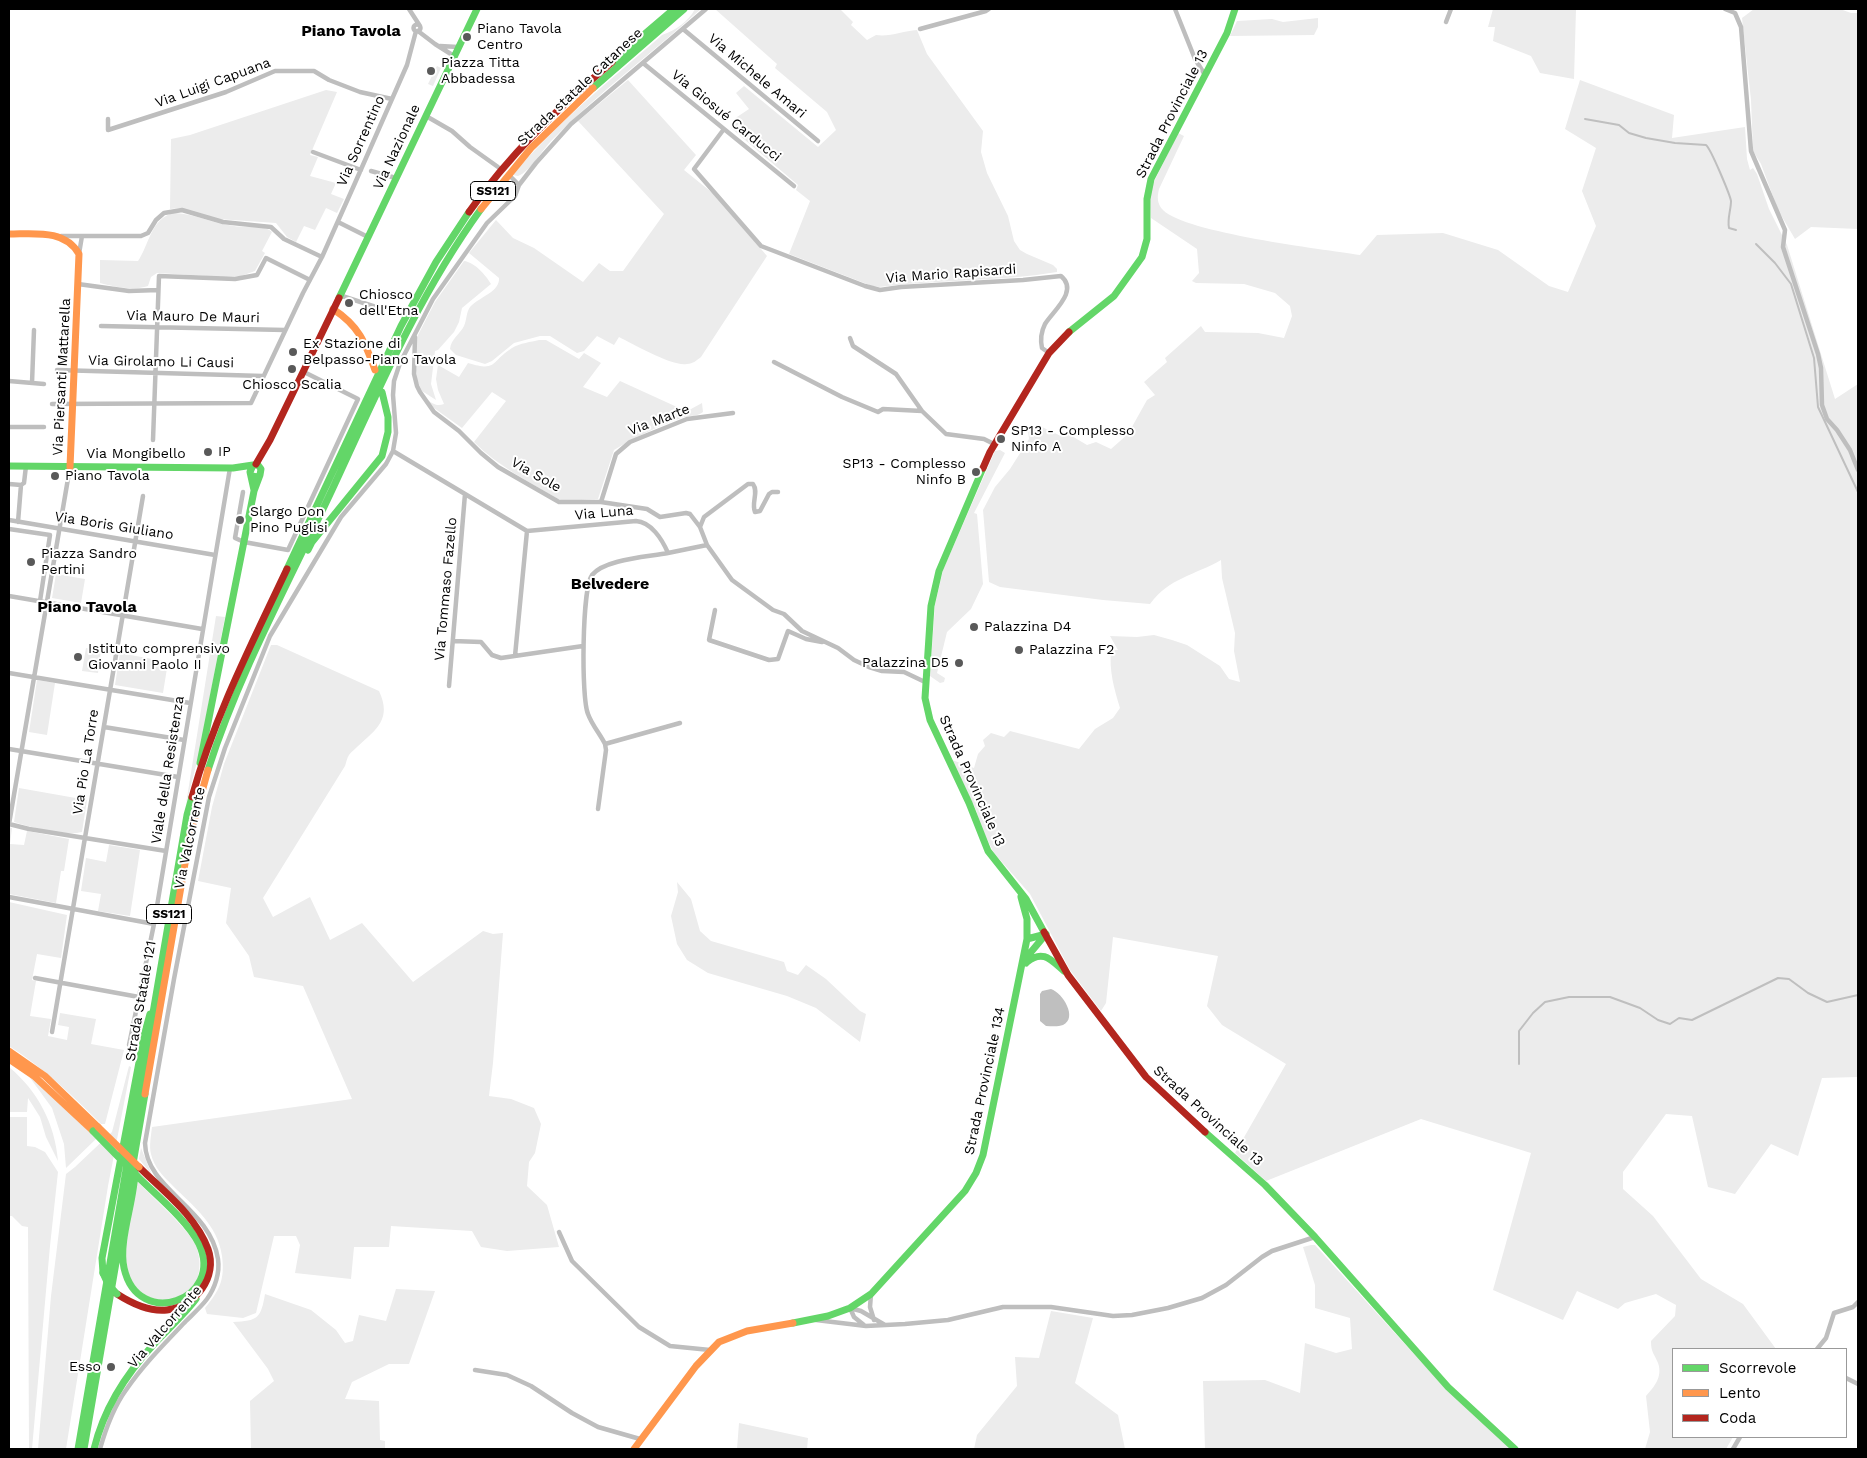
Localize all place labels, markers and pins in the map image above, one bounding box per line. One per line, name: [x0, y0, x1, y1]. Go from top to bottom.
place label: Piano Tavola Centro: [477, 21, 562, 54]
marker: Piano Tavola Centro: [461, 31, 473, 43]
place label: Piazza Titta Abbadessa: [441, 55, 520, 88]
marker: Piazza Titta Abbadessa: [425, 65, 437, 77]
place label: Chiosco dell'Etna: [359, 287, 418, 320]
marker: Chiosco dell'Etna: [343, 297, 355, 309]
place label: Ex Stazione di Belpasso-Piano Tavola: [303, 336, 456, 368]
marker: Ex Stazione di Belpasso-Piano Tavola: [287, 346, 299, 358]
marker: Chiosco Scalia: [286, 363, 298, 375]
place label: Chiosco Scalia: [242, 377, 342, 393]
place label: SP13 - Complesso Ninfo A: [1011, 423, 1134, 456]
marker: SP13 - Complesso Ninfo A: [995, 433, 1007, 445]
place label: IP: [218, 444, 231, 460]
marker: IP: [202, 446, 214, 458]
place label: SP13 - Complesso Ninfo B: [843, 456, 966, 488]
marker: SP13 - Complesso Ninfo B: [970, 466, 982, 478]
place label: Piano Tavola: [65, 468, 150, 484]
marker: Piano Tavola: [49, 470, 61, 482]
place label: Slargo Don Pino Puglisi: [250, 504, 328, 536]
marker: Slargo Don Pino Puglisi: [234, 514, 246, 526]
place label: Piazza Sandro Pertini: [41, 546, 137, 578]
marker: Piazza Sandro Pertini: [25, 556, 37, 568]
place label: Palazzina D4: [984, 619, 1071, 635]
marker: Palazzina D4: [968, 621, 980, 633]
place label: Istituto comprensivo Giovanni Paolo II: [88, 641, 230, 674]
place label: Palazzina F2: [1029, 642, 1114, 658]
marker: Palazzina F2: [1013, 644, 1025, 656]
marker: Istituto comprensivo Giovanni Paolo II: [72, 651, 84, 663]
place label: Palazzina D5: [862, 655, 949, 671]
marker: Palazzina D5: [953, 657, 965, 669]
place label: Esso: [69, 1359, 101, 1375]
marker: Esso: [105, 1361, 117, 1373]

